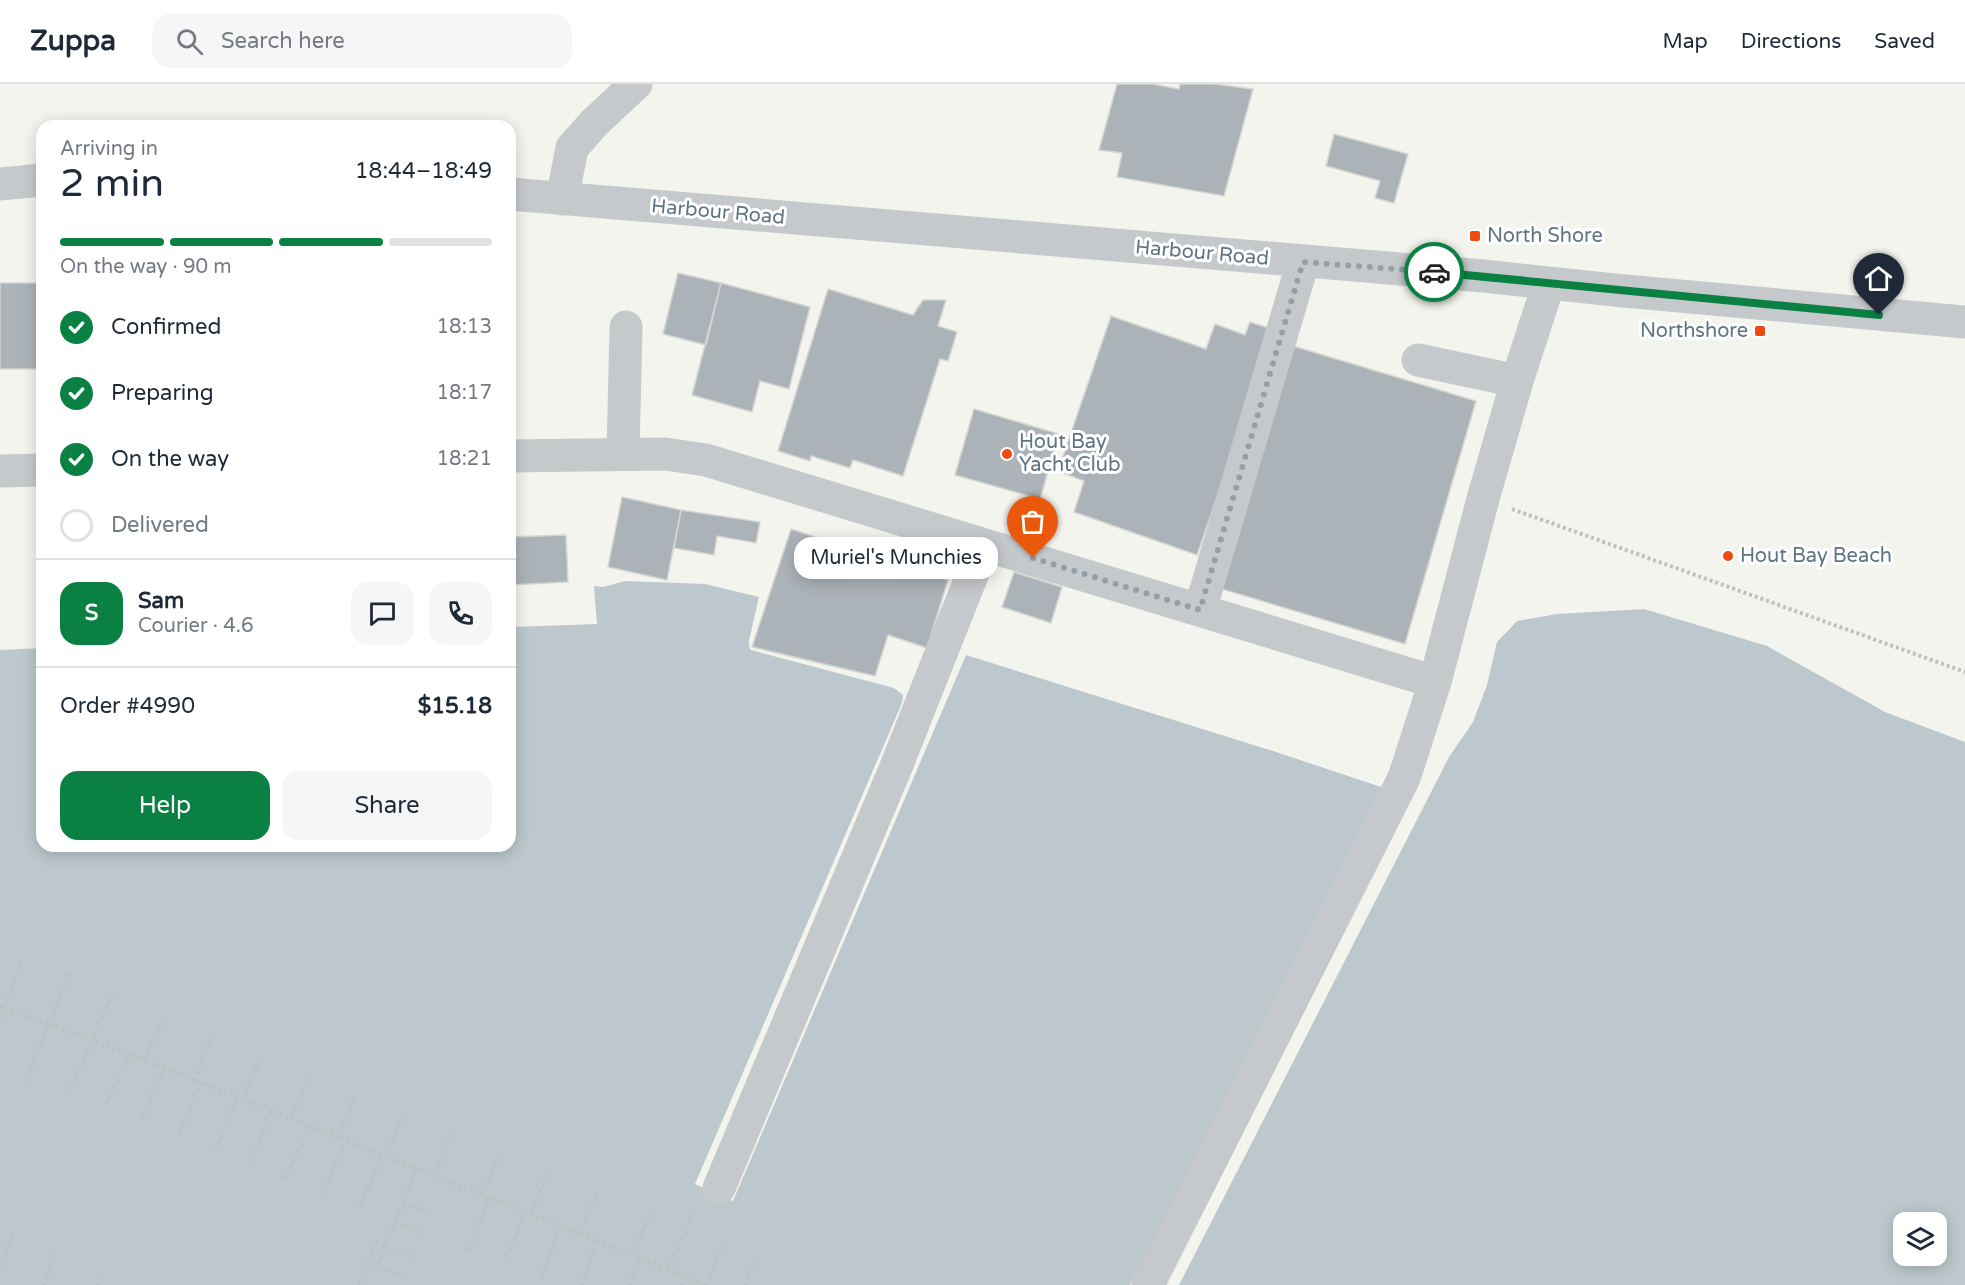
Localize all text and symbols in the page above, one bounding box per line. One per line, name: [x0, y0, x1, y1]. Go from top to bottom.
search box: [152, 14, 572, 68]
text: Zuppa: [30, 24, 116, 58]
icon: search: [173, 25, 206, 58]
text: Search here: [221, 28, 345, 54]
text: Map: [1662, 29, 1708, 54]
text: Directions: [1741, 29, 1841, 54]
text: Saved: [1874, 29, 1935, 54]
text: Arriving in: [60, 137, 158, 161]
text: 18:44–18:49: [355, 158, 492, 184]
text: 2 min: [60, 160, 164, 207]
street label: Harbour Road: [650, 194, 786, 230]
place label: North Shore: [1487, 224, 1603, 248]
marker: North Shore: [1468, 229, 1482, 243]
street label: Harbour Road: [1134, 235, 1270, 271]
courier: [1404, 242, 1464, 302]
pin: [1853, 253, 1904, 315]
text: On the way · 90 m: [60, 255, 232, 279]
icon: car: [1418, 256, 1451, 289]
icon: home: [1862, 262, 1895, 295]
icon: check: [60, 311, 93, 344]
text: Confirmed: [111, 314, 221, 340]
text: 18:13: [437, 315, 492, 339]
place label: Northshore: [1640, 319, 1748, 343]
marker: Northshore: [1753, 324, 1767, 338]
icon: check: [60, 377, 93, 410]
text: Preparing: [111, 380, 214, 406]
text: 18:17: [437, 381, 492, 405]
place label: Hout Bay Yacht Club: [1019, 430, 1121, 477]
icon: check: [60, 443, 93, 476]
text: On the way: [111, 446, 229, 472]
text: 18:21: [437, 447, 492, 471]
marker: Hout Bay Yacht Club: [1000, 447, 1014, 461]
pin: [1007, 496, 1058, 558]
icon: bag: [1016, 505, 1049, 538]
text: Delivered: [111, 512, 209, 538]
callout: Muriel's Munchies: [793, 537, 997, 579]
place label: Hout Bay Beach: [1740, 544, 1892, 568]
text: Muriel's Munchies: [810, 546, 982, 570]
marker: Hout Bay Beach: [1721, 549, 1735, 563]
button: chat: [351, 582, 414, 645]
button: phone: [429, 582, 492, 645]
text: Sam: [138, 588, 184, 614]
text: S: [85, 600, 98, 626]
text: Courier · 4.6: [138, 614, 253, 638]
text: Order #4990: [60, 693, 195, 719]
text: $15.18: [418, 693, 492, 719]
button: Help: [60, 771, 270, 840]
button: Share: [282, 771, 492, 840]
map controls: [1893, 1212, 1947, 1266]
button: layers: [1893, 1212, 1947, 1266]

